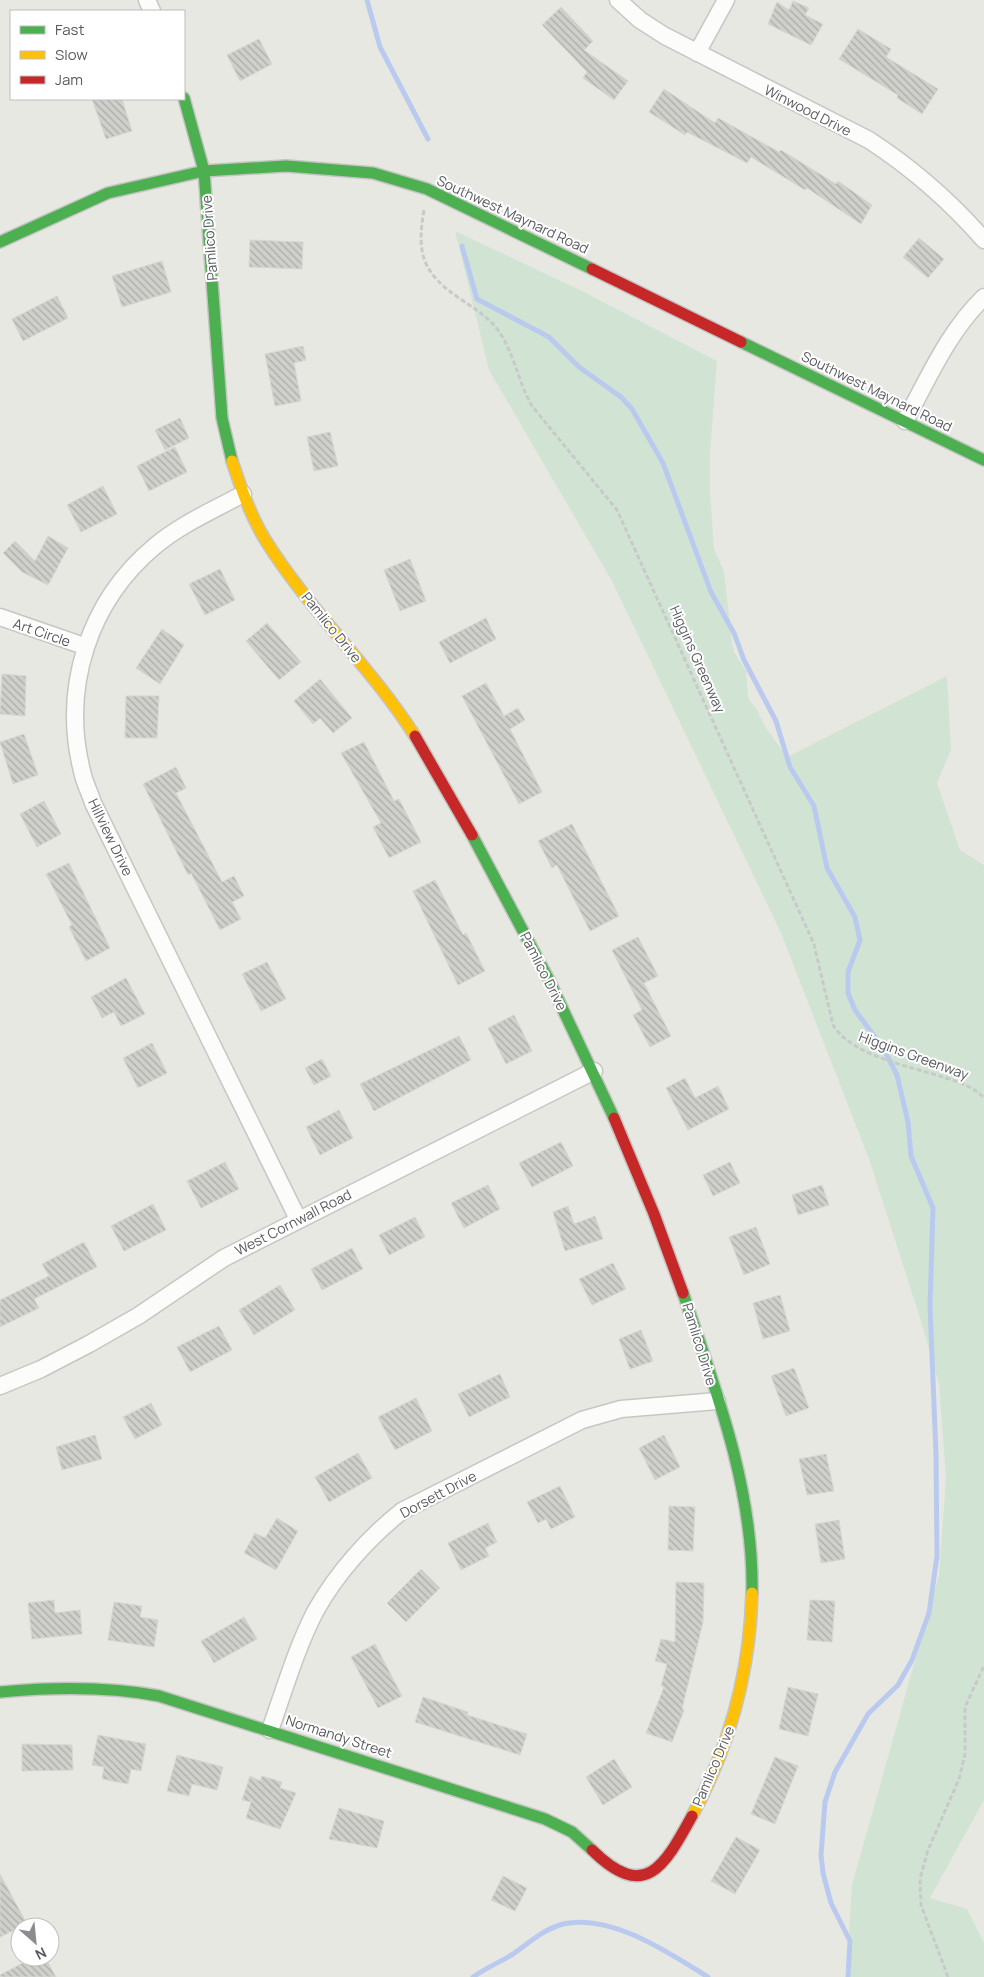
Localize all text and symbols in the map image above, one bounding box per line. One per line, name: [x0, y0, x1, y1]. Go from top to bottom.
legend: [10, 10, 185, 100]
text: Fast: [55, 19, 84, 40]
text: Slow: [55, 44, 88, 65]
text: Jam: [55, 69, 83, 90]
street label: Winwood Drive: [761, 80, 855, 140]
street label: Southwest Maynard Road: [434, 170, 592, 258]
street label: Pamlico Drive: [197, 195, 221, 281]
street label: Southwest Maynard Road: [799, 346, 955, 436]
street label: Pamlico Drive: [298, 588, 366, 666]
street label: Higgins Greenway: [666, 602, 730, 716]
street label: Art Circle: [11, 613, 73, 651]
street label: Hillview Drive: [84, 795, 138, 879]
street label: Pamlico Drive: [516, 929, 572, 1013]
street label: Higgins Greenway: [856, 1026, 972, 1084]
street label: West Cornwall Road: [231, 1184, 355, 1260]
street label: Pamlico Drive: [678, 1300, 722, 1388]
street label: Dorsett Drive: [396, 1466, 480, 1522]
street label: Normandy Street: [284, 1710, 395, 1762]
street label: Pamlico Drive: [688, 1723, 738, 1809]
north arrow: [10, 1917, 60, 1967]
text: N: [32, 1943, 50, 1965]

